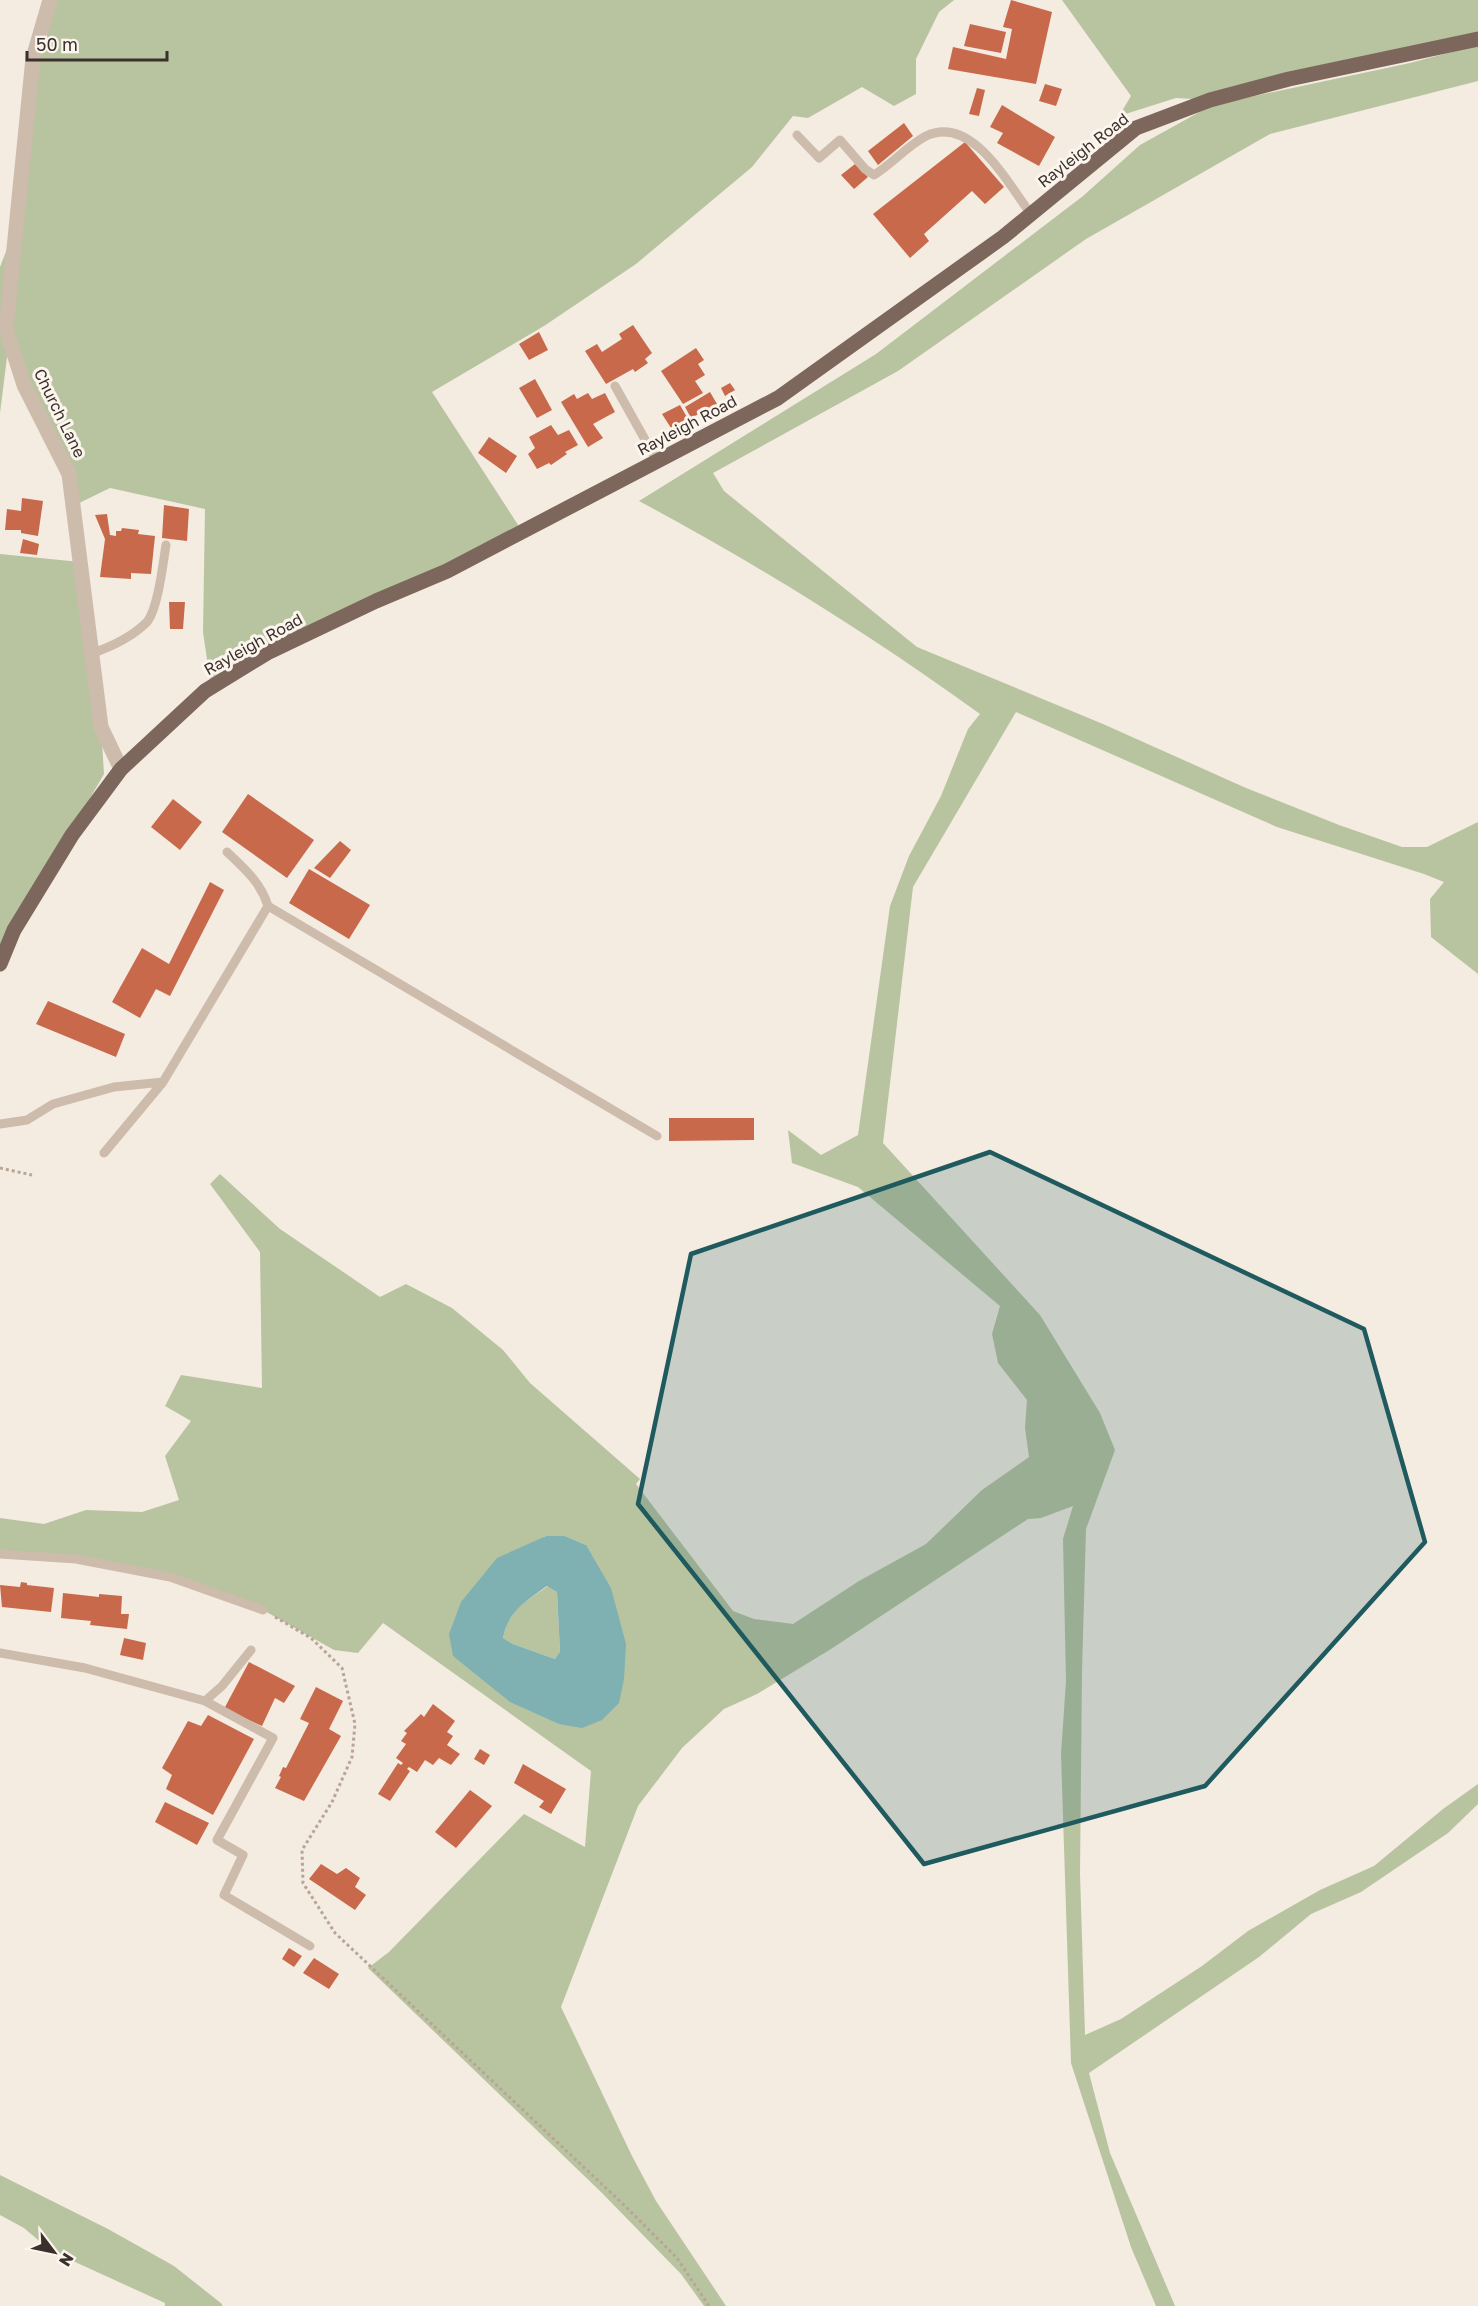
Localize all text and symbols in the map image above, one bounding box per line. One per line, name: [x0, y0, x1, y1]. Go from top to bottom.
scale bar: [27, 24, 166, 62]
text: 50 m: [36, 33, 78, 55]
street label: Rayleigh Road: [1034, 108, 1132, 192]
street label: Church Lane: [30, 365, 90, 461]
street label: Rayleigh Road: [634, 390, 740, 460]
street label: Rayleigh Road: [200, 609, 306, 679]
north arrow: [24, 2222, 84, 2282]
text: N: [55, 2249, 78, 2270]

